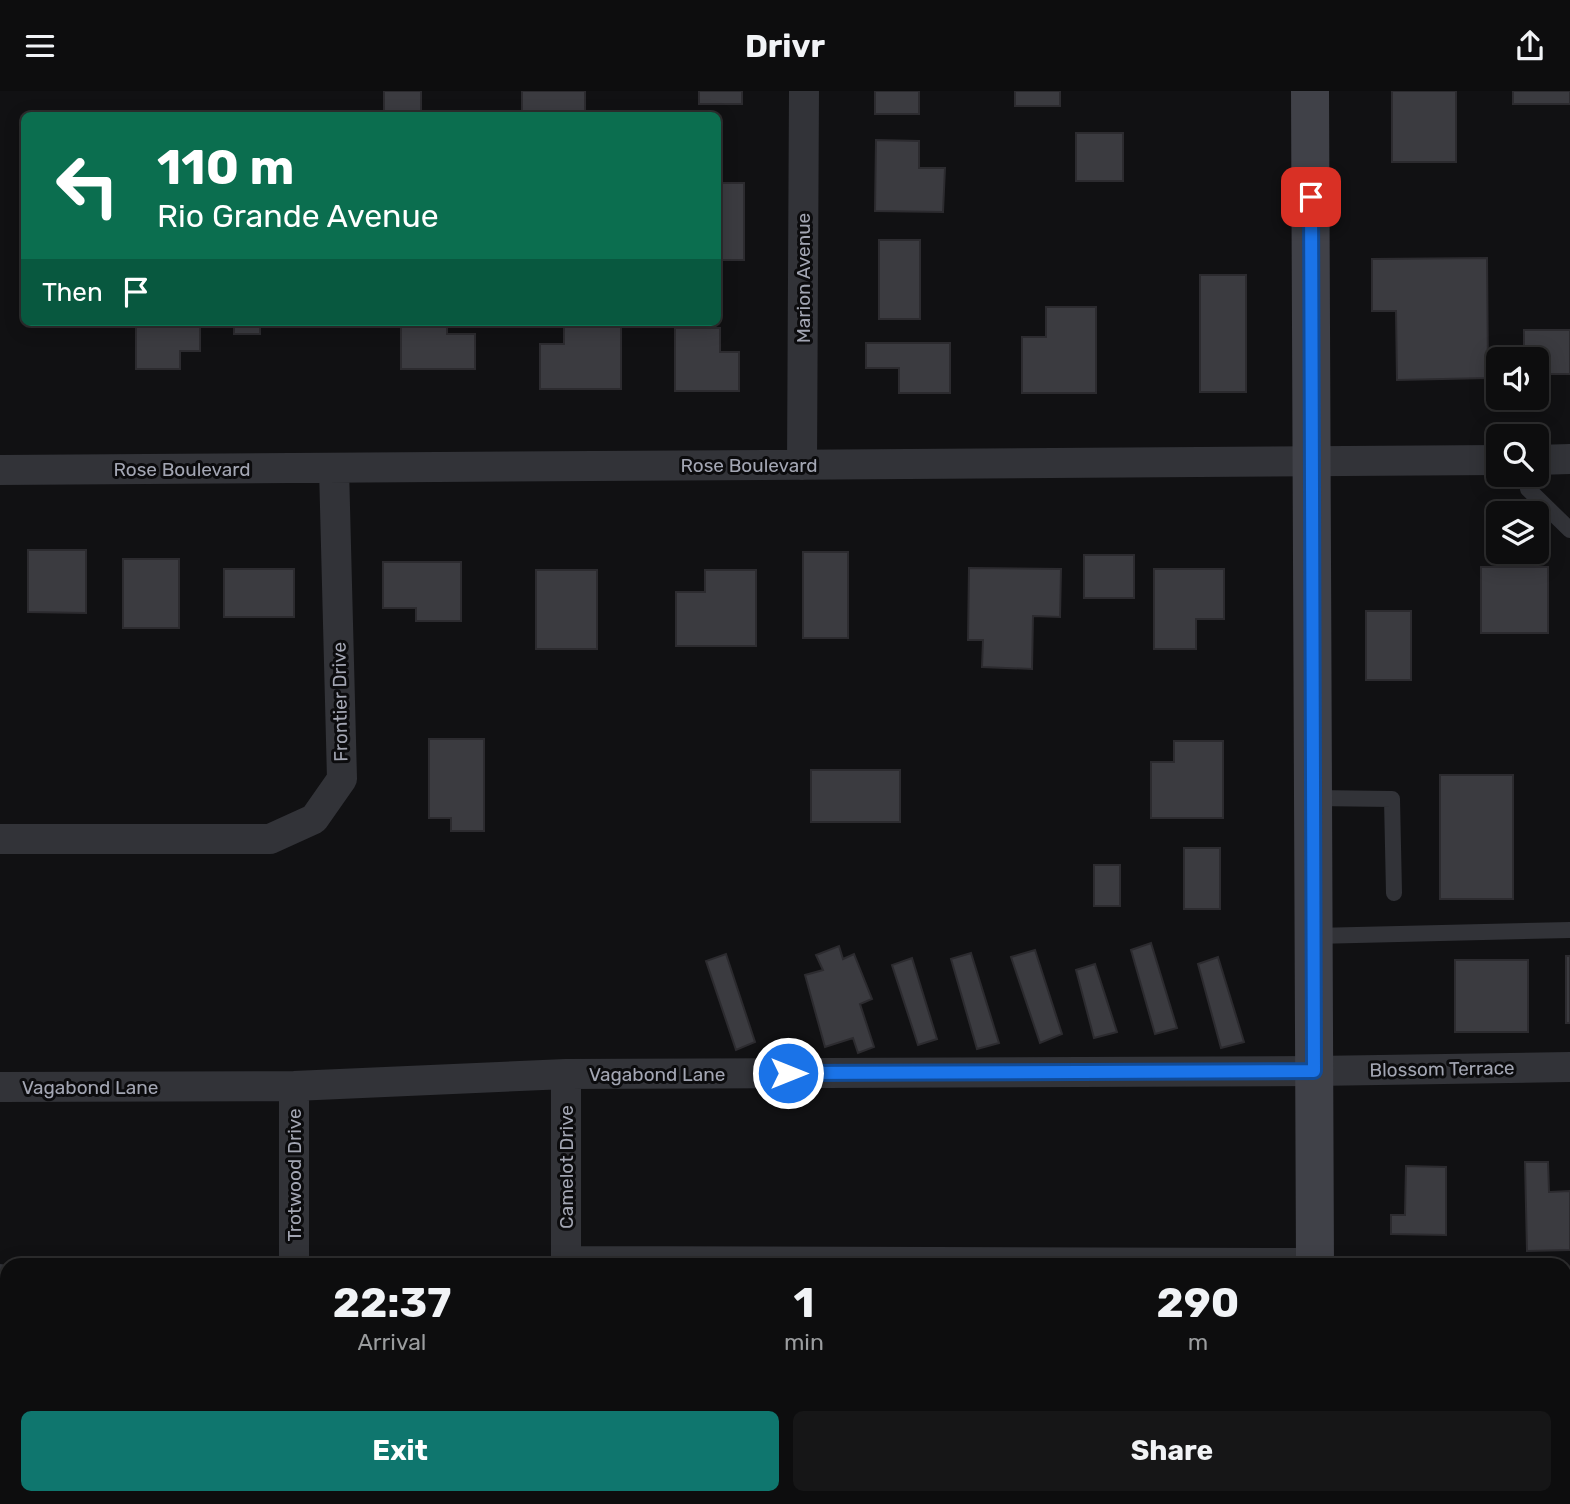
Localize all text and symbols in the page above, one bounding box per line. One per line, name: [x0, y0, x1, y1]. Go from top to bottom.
icon: menu: [21, 27, 59, 65]
text: Drivr: [745, 27, 825, 65]
icon: share: [1511, 27, 1549, 65]
text: 110 m: [157, 138, 294, 196]
icon: left: [42, 140, 133, 231]
pin: [1281, 167, 1341, 227]
icon: arrive: [1292, 178, 1330, 216]
text: Rio Grande Avenue: [157, 197, 439, 235]
street label: Marion Avenue: [792, 213, 815, 343]
icon: arrive: [117, 273, 155, 311]
text: Then: [42, 277, 103, 308]
map controls: [1486, 347, 1549, 564]
button: sound: [1486, 347, 1549, 410]
button: search: [1486, 424, 1549, 487]
street label: Rose Boulevard: [680, 454, 818, 477]
street label: Rose Boulevard: [113, 458, 251, 481]
button: layers: [1486, 501, 1549, 564]
street label: Frontier Drive: [327, 642, 353, 762]
position arrow: [751, 1036, 825, 1110]
street label: Blossom Terrace: [1369, 1056, 1515, 1082]
street label: Vagabond Lane: [589, 1063, 725, 1086]
street label: Vagabond Lane: [22, 1076, 158, 1099]
street label: Camelot Drive: [555, 1105, 578, 1229]
street label: Trotwood Drive: [283, 1108, 306, 1242]
text: 22:37: [333, 1278, 451, 1328]
text: 1: [793, 1278, 814, 1328]
text: 290: [1157, 1278, 1239, 1328]
text: Arrival: [357, 1328, 426, 1356]
text: min: [784, 1328, 824, 1356]
text: m: [1188, 1328, 1208, 1356]
button: Exit: [21, 1411, 779, 1491]
button: Share: [793, 1411, 1551, 1491]

